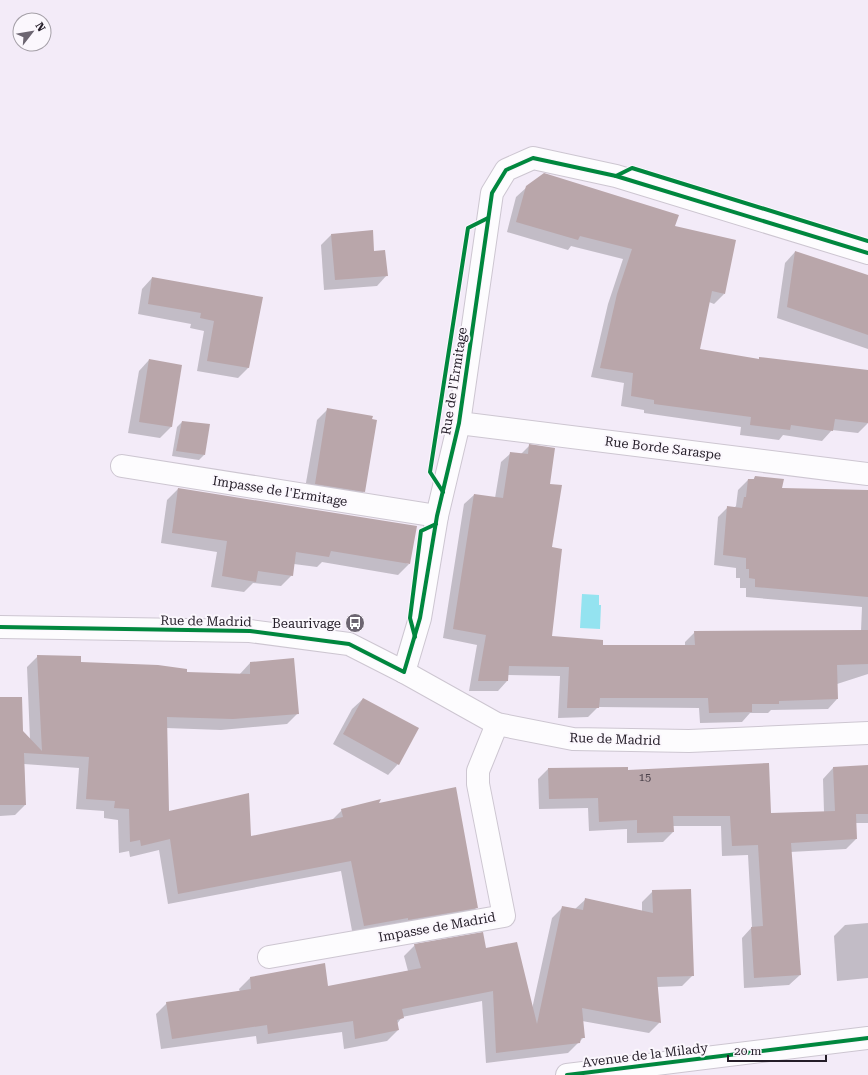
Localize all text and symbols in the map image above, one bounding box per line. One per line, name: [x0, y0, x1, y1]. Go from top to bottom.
north arrow: [12, 12, 52, 52]
text: N: [32, 20, 48, 35]
street label: Rue de l'Ermitage: [438, 326, 470, 436]
street label: Rue Borde Saraspe: [604, 433, 722, 463]
street label: Impasse de l'Ermitage: [211, 473, 349, 509]
bus stop icon: Beaurivage: [344, 612, 366, 634]
street label: Rue de Madrid: [160, 613, 252, 629]
place label: Beaurivage: [272, 616, 341, 631]
street label: Rue de Madrid: [569, 730, 662, 748]
house number: 15: [639, 771, 651, 784]
street label: Impasse de Madrid: [377, 909, 497, 945]
scale bar: [728, 1037, 826, 1063]
street label: Avenue de la Milady: [581, 1040, 709, 1070]
text: 20 m: [734, 1044, 761, 1058]

